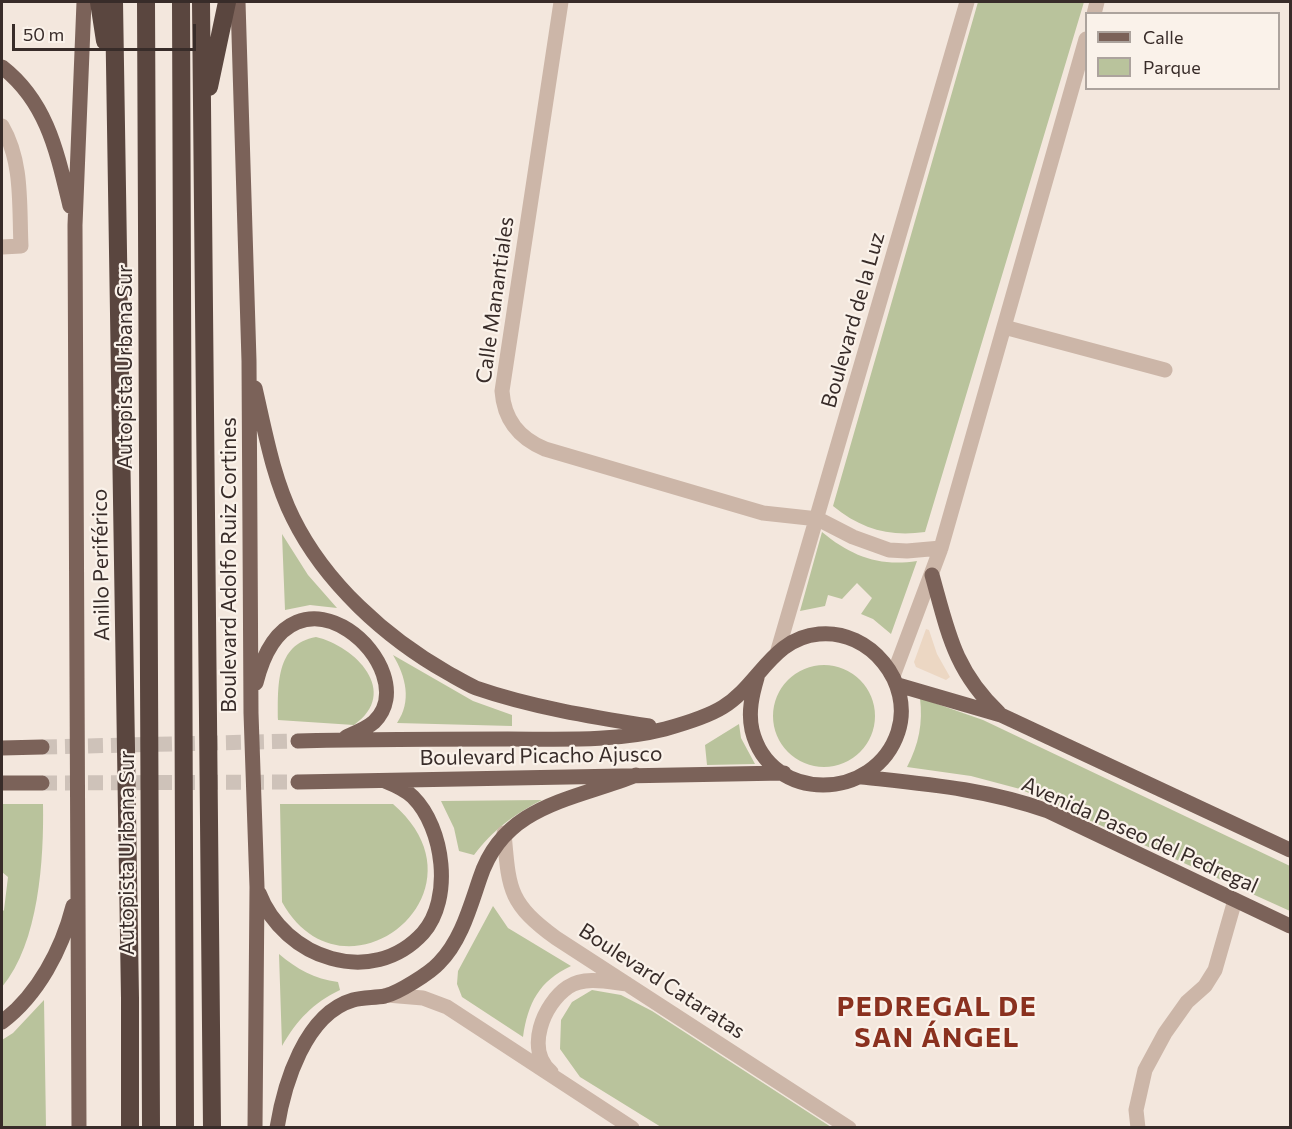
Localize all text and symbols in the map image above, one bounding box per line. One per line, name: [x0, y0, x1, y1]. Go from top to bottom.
scale bar: [15, 12, 200, 50]
legend: [1085, 12, 1280, 90]
text: 50 m: [23, 23, 64, 45]
text: Calle: [1143, 26, 1183, 48]
text: Parque: [1143, 56, 1201, 78]
street label: Calle Manantiales: [471, 215, 519, 385]
street label: Boulevard de la Luz: [816, 229, 890, 411]
street label: Autopista Urbana Sur: [112, 265, 138, 469]
street label: Boulevard Adolfo Ruiz Cortines: [216, 417, 242, 713]
street label: Anillo Periférico: [87, 489, 115, 641]
street label: Boulevard Picacho Ajusco: [419, 741, 663, 771]
street label: Autopista Urbana Sur: [114, 751, 140, 955]
street label: Avenida Paseo del Pedregal: [1018, 771, 1262, 899]
street label: Boulevard Cataratas: [574, 918, 750, 1044]
district label: PEDREGAL DE SAN ÁNGEL: [837, 991, 1037, 1054]

